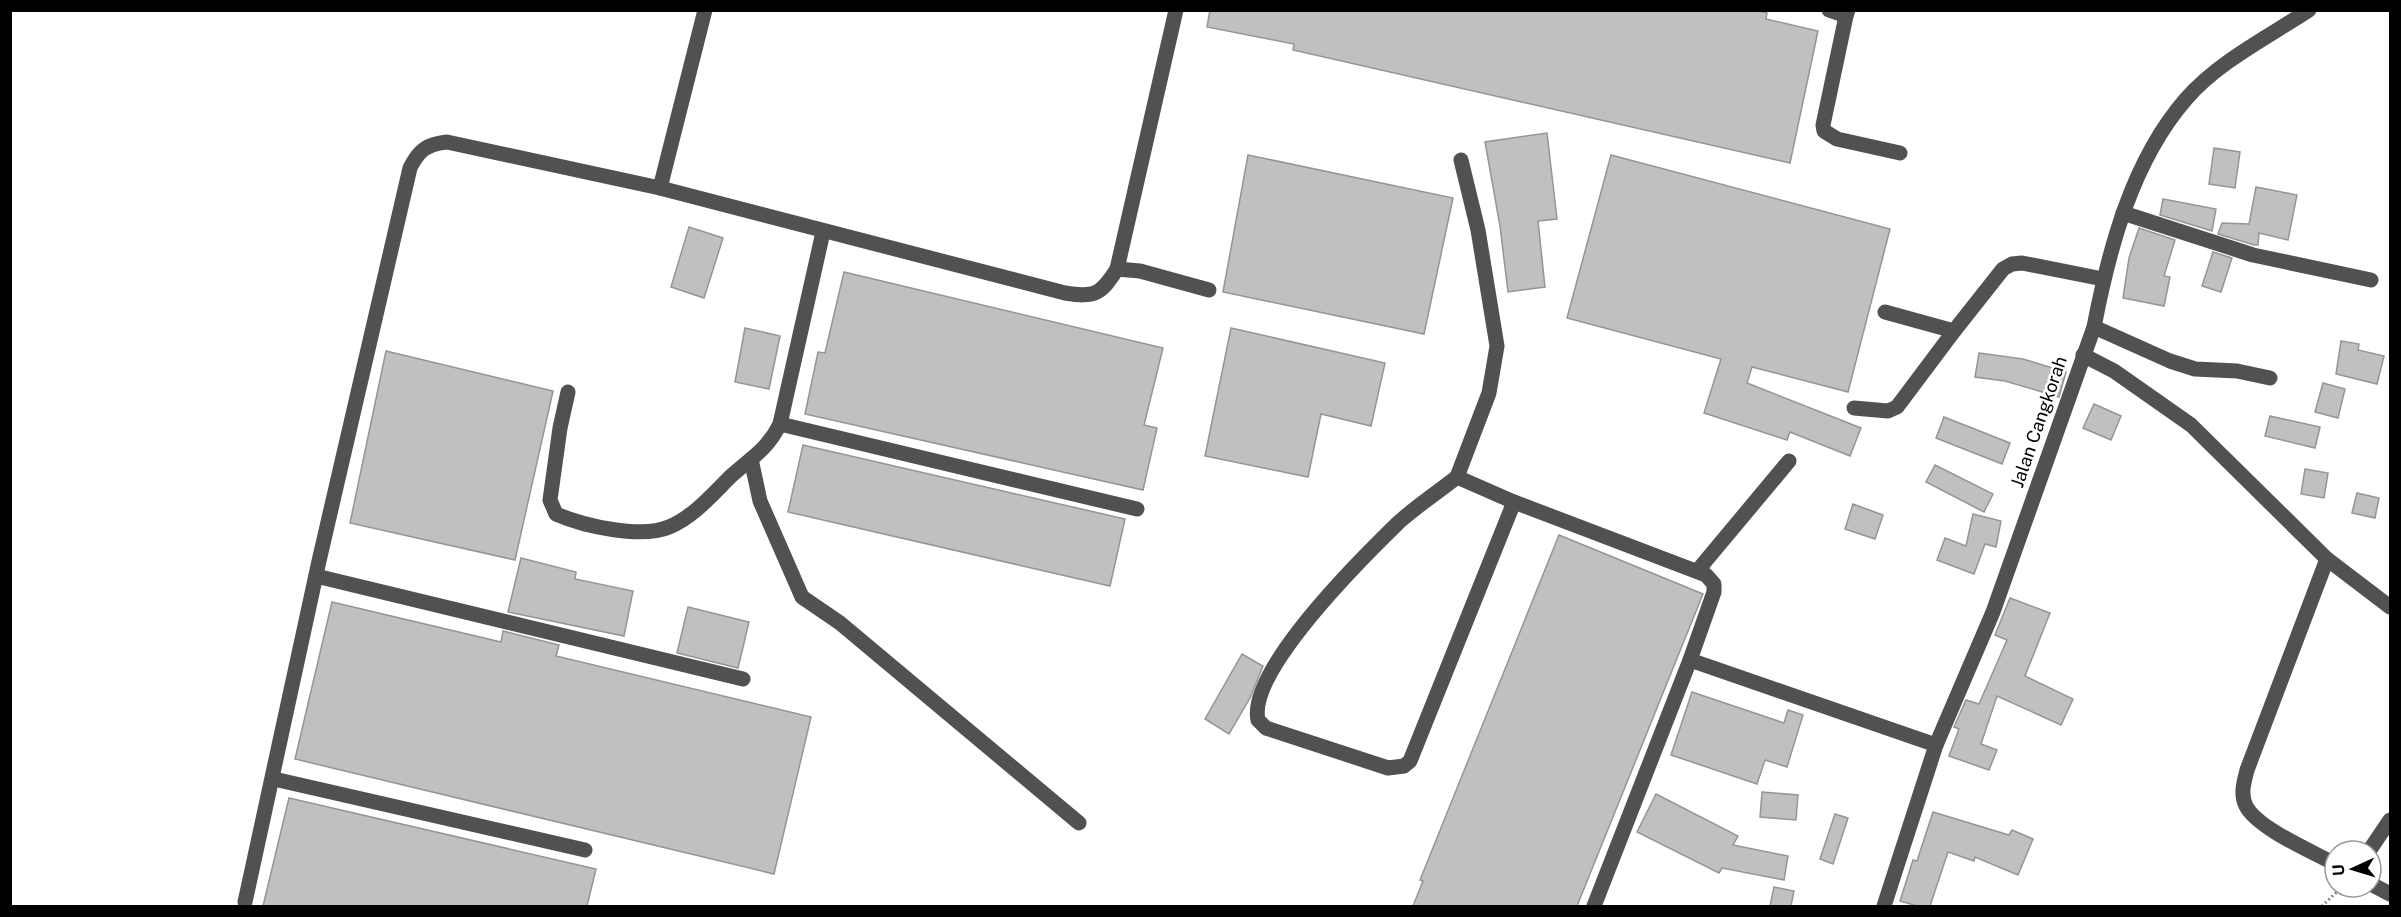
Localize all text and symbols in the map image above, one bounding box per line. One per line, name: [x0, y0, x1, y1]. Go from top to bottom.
street label: Jalan Cangkorah: [2006, 353, 2071, 490]
north arrow: [2323, 839, 2383, 899]
text: U: [2329, 864, 2348, 876]

